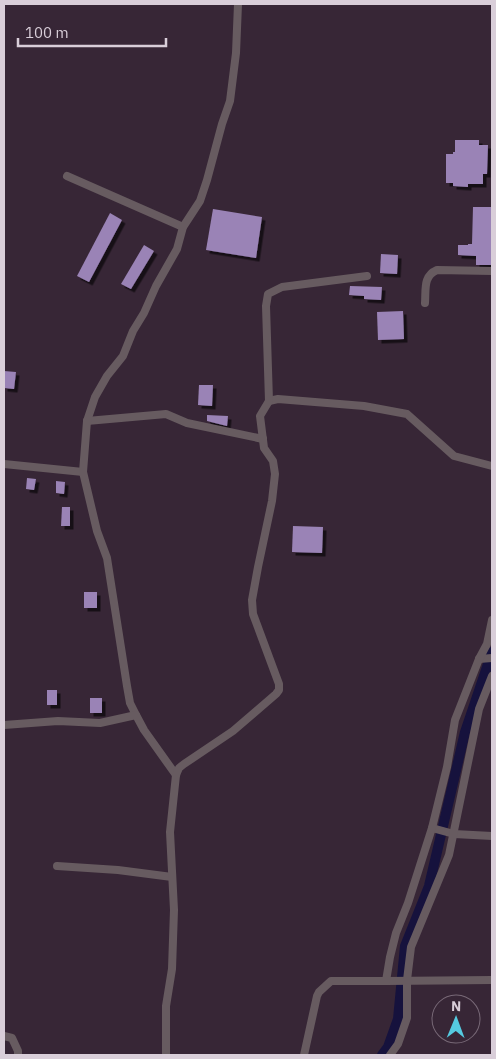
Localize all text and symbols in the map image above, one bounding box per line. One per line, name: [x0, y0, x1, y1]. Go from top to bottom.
scale bar: [18, 15, 165, 47]
text: 100 m: [25, 23, 69, 42]
north arrow: [431, 994, 481, 1044]
text: N: [451, 997, 461, 1015]

